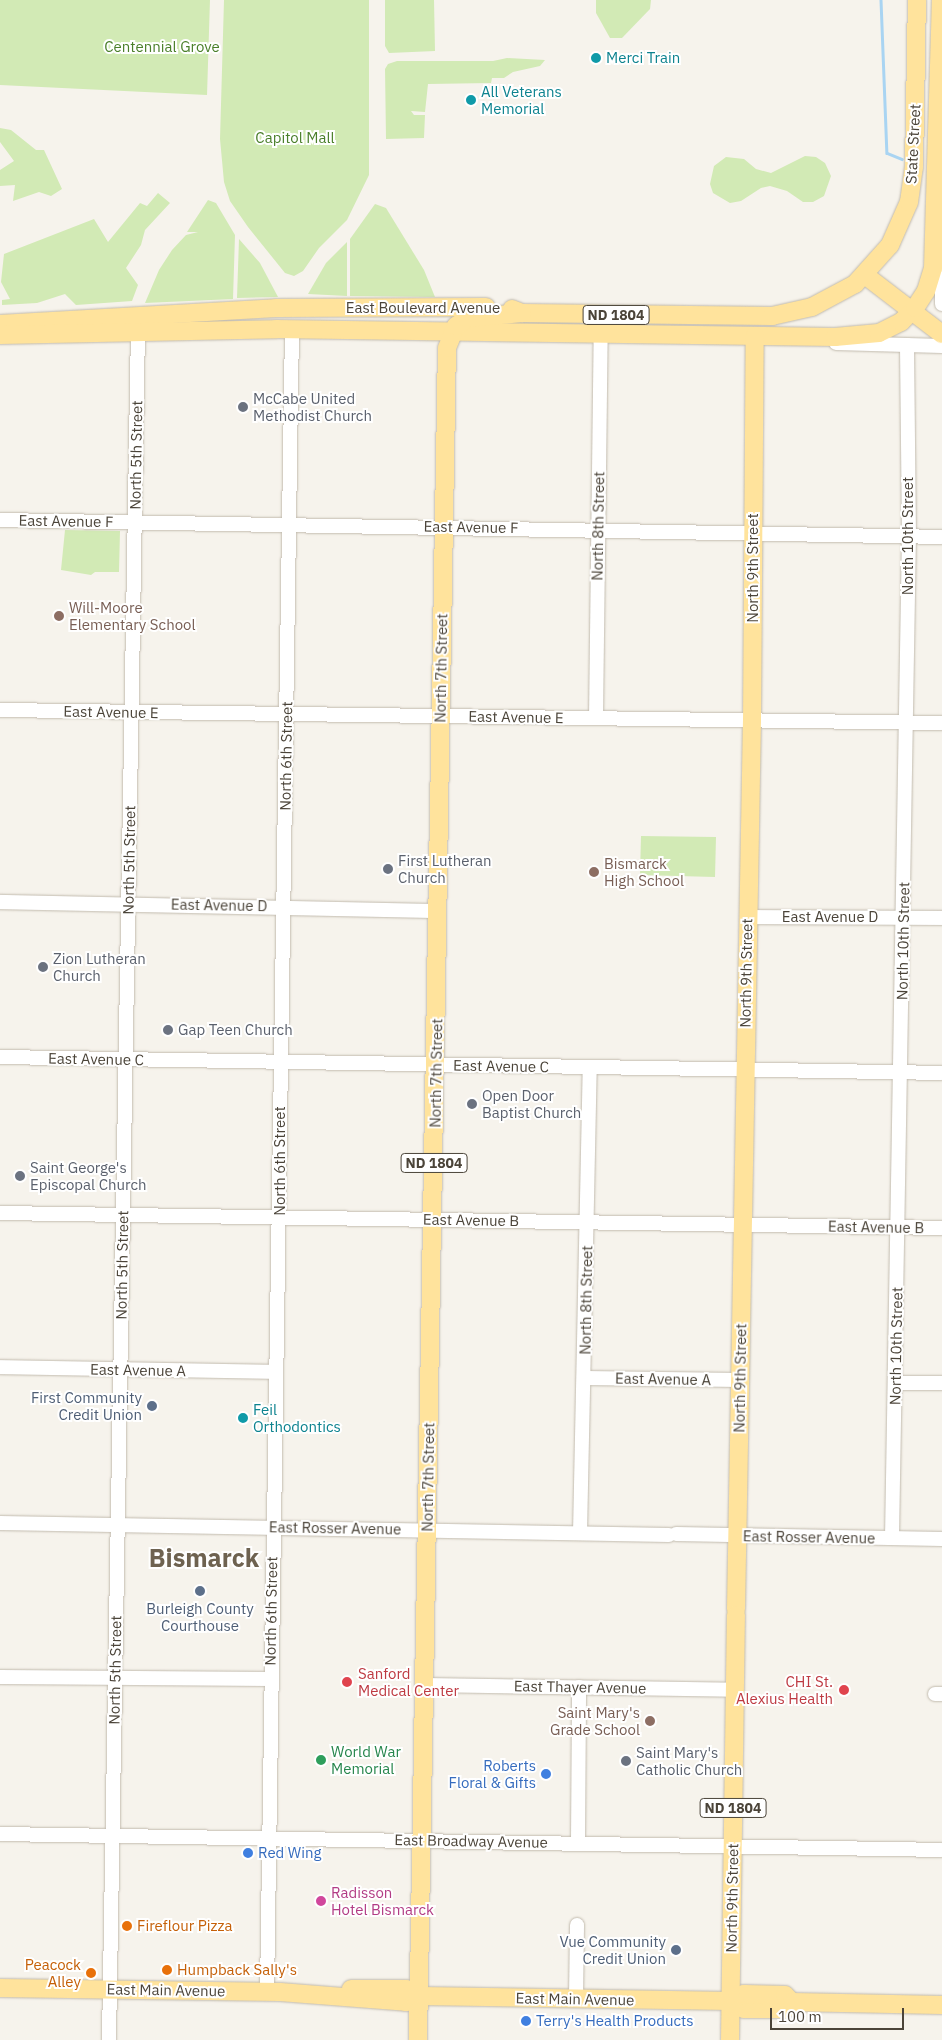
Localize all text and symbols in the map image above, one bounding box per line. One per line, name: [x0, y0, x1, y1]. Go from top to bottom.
park label: Centennial Grove: [104, 38, 220, 56]
place label: Merci Train: [606, 49, 680, 67]
marker: Merci Train: [590, 52, 602, 64]
place label: All Veterans Memorial: [481, 82, 562, 117]
marker: All Veterans Memorial: [465, 94, 477, 106]
street label: State Street: [902, 104, 924, 184]
park label: Capitol Mall: [255, 129, 335, 147]
street label: East Boulevard Avenue: [346, 299, 500, 317]
road number: ND 1804: [582, 304, 650, 326]
place label: McCabe United Methodist Church: [253, 389, 372, 424]
street label: North 5th Street: [126, 400, 146, 510]
marker: McCabe United Methodist Church: [237, 401, 249, 413]
street label: North 8th Street: [588, 471, 608, 581]
street label: North 10th Street: [899, 477, 917, 595]
street label: East Avenue F: [18, 511, 114, 531]
street label: North 9th Street: [744, 513, 762, 623]
street label: East Avenue F: [423, 517, 519, 537]
place label: Will-Moore Elementary School: [69, 598, 196, 633]
marker: Will-Moore Elementary School: [53, 610, 65, 622]
street label: North 7th Street: [431, 613, 451, 723]
street label: North 6th Street: [276, 701, 296, 811]
street label: East Avenue E: [63, 702, 159, 722]
street label: East Avenue E: [468, 707, 564, 727]
street label: North 5th Street: [119, 805, 139, 915]
place label: First Lutheran Church: [398, 851, 492, 886]
place label: Bismarck High School: [604, 854, 684, 889]
marker: First Lutheran Church: [382, 863, 394, 875]
marker: Bismarck High School: [588, 866, 600, 878]
street label: North 10th Street: [893, 882, 913, 1000]
street label: East Avenue D: [171, 895, 267, 915]
street label: East Avenue D: [782, 908, 878, 926]
street label: North 9th Street: [736, 918, 756, 1028]
place label: Zion Lutheran Church: [53, 949, 146, 984]
marker: Zion Lutheran Church: [37, 961, 49, 973]
street label: North 7th Street: [426, 1018, 446, 1128]
place label: Gap Teen Church: [178, 1021, 293, 1039]
marker: Gap Teen Church: [162, 1024, 174, 1036]
street label: East Avenue C: [48, 1049, 144, 1069]
street label: East Avenue C: [453, 1056, 549, 1076]
place label: Open Door Baptist Church: [482, 1086, 581, 1121]
marker: Open Door Baptist Church: [466, 1098, 478, 1110]
street label: North 6th Street: [271, 1106, 289, 1216]
road number: ND 1804: [400, 1152, 468, 1174]
place label: Saint George's Episcopal Church: [30, 1158, 147, 1193]
marker: Saint George's Episcopal Church: [14, 1170, 26, 1182]
street label: North 5th Street: [112, 1210, 132, 1320]
street label: East Avenue B: [423, 1210, 519, 1230]
street label: East Avenue B: [828, 1217, 924, 1237]
street label: North 8th Street: [576, 1245, 596, 1355]
street label: North 10th Street: [886, 1287, 906, 1405]
street label: North 9th Street: [730, 1323, 750, 1433]
street label: East Avenue A: [90, 1360, 186, 1380]
street label: East Avenue A: [615, 1369, 711, 1389]
place label: First Community Credit Union: [31, 1388, 142, 1423]
marker: First Community Credit Union: [146, 1400, 158, 1412]
place label: Feil Orthodontics: [253, 1400, 341, 1435]
marker: Feil Orthodontics: [237, 1412, 249, 1424]
street label: North 7th Street: [418, 1422, 438, 1532]
street label: East Rosser Avenue: [269, 1518, 401, 1538]
street label: East Rosser Avenue: [743, 1527, 875, 1547]
district label: Bismarck: [149, 1543, 259, 1573]
street label: North 6th Street: [261, 1556, 281, 1666]
marker: Burleigh County Courthouse: [194, 1585, 206, 1597]
place label: Burleigh County Courthouse: [146, 1599, 254, 1634]
street label: North 5th Street: [105, 1615, 125, 1725]
place label: Sanford Medical Center: [358, 1664, 459, 1699]
place label: CHI St. Alexius Health: [736, 1672, 833, 1707]
marker: Sanford Medical Center: [340, 1675, 354, 1689]
street label: East Thayer Avenue: [514, 1677, 646, 1697]
marker: CHI St. Alexius Health: [837, 1683, 851, 1697]
place label: Saint Mary's Grade School: [550, 1703, 640, 1738]
marker: Saint Mary's Grade School: [644, 1715, 656, 1727]
place label: World War Memorial: [331, 1742, 401, 1777]
place label: Saint Mary's Catholic Church: [636, 1743, 742, 1778]
marker: World War Memorial: [315, 1754, 327, 1766]
marker: Saint Mary's Catholic Church: [620, 1755, 632, 1767]
place label: Roberts Floral & Gifts: [449, 1756, 536, 1791]
marker: Roberts Floral & Gifts: [540, 1768, 552, 1780]
road number: ND 1804: [699, 1796, 767, 1820]
street label: East Broadway Avenue: [394, 1831, 548, 1851]
street label: North 9th Street: [722, 1843, 742, 1953]
place label: Red Wing: [258, 1844, 321, 1862]
marker: Red Wing: [242, 1847, 254, 1859]
place label: Radisson Hotel Bismarck: [331, 1883, 434, 1918]
marker: Radisson Hotel Bismarck: [315, 1895, 327, 1907]
place label: Fireflour Pizza: [137, 1917, 232, 1935]
marker: Fireflour Pizza: [121, 1920, 133, 1932]
place label: Vue Community Credit Union: [559, 1932, 666, 1967]
marker: Vue Community Credit Union: [670, 1944, 682, 1956]
place label: Peacock Alley: [25, 1955, 81, 1990]
place label: Humpback Sally's: [177, 1961, 297, 1979]
marker: Humpback Sally's: [161, 1964, 173, 1976]
marker: Peacock Alley: [85, 1967, 97, 1979]
street label: East Main Avenue: [106, 1980, 226, 2000]
street label: East Main Avenue: [515, 1989, 635, 2009]
scale bar: [772, 1998, 906, 2030]
text: 100 m: [778, 2007, 822, 2026]
place label: Terry's Health Products: [536, 2012, 694, 2030]
marker: Terry's Health Products: [520, 2015, 532, 2027]

